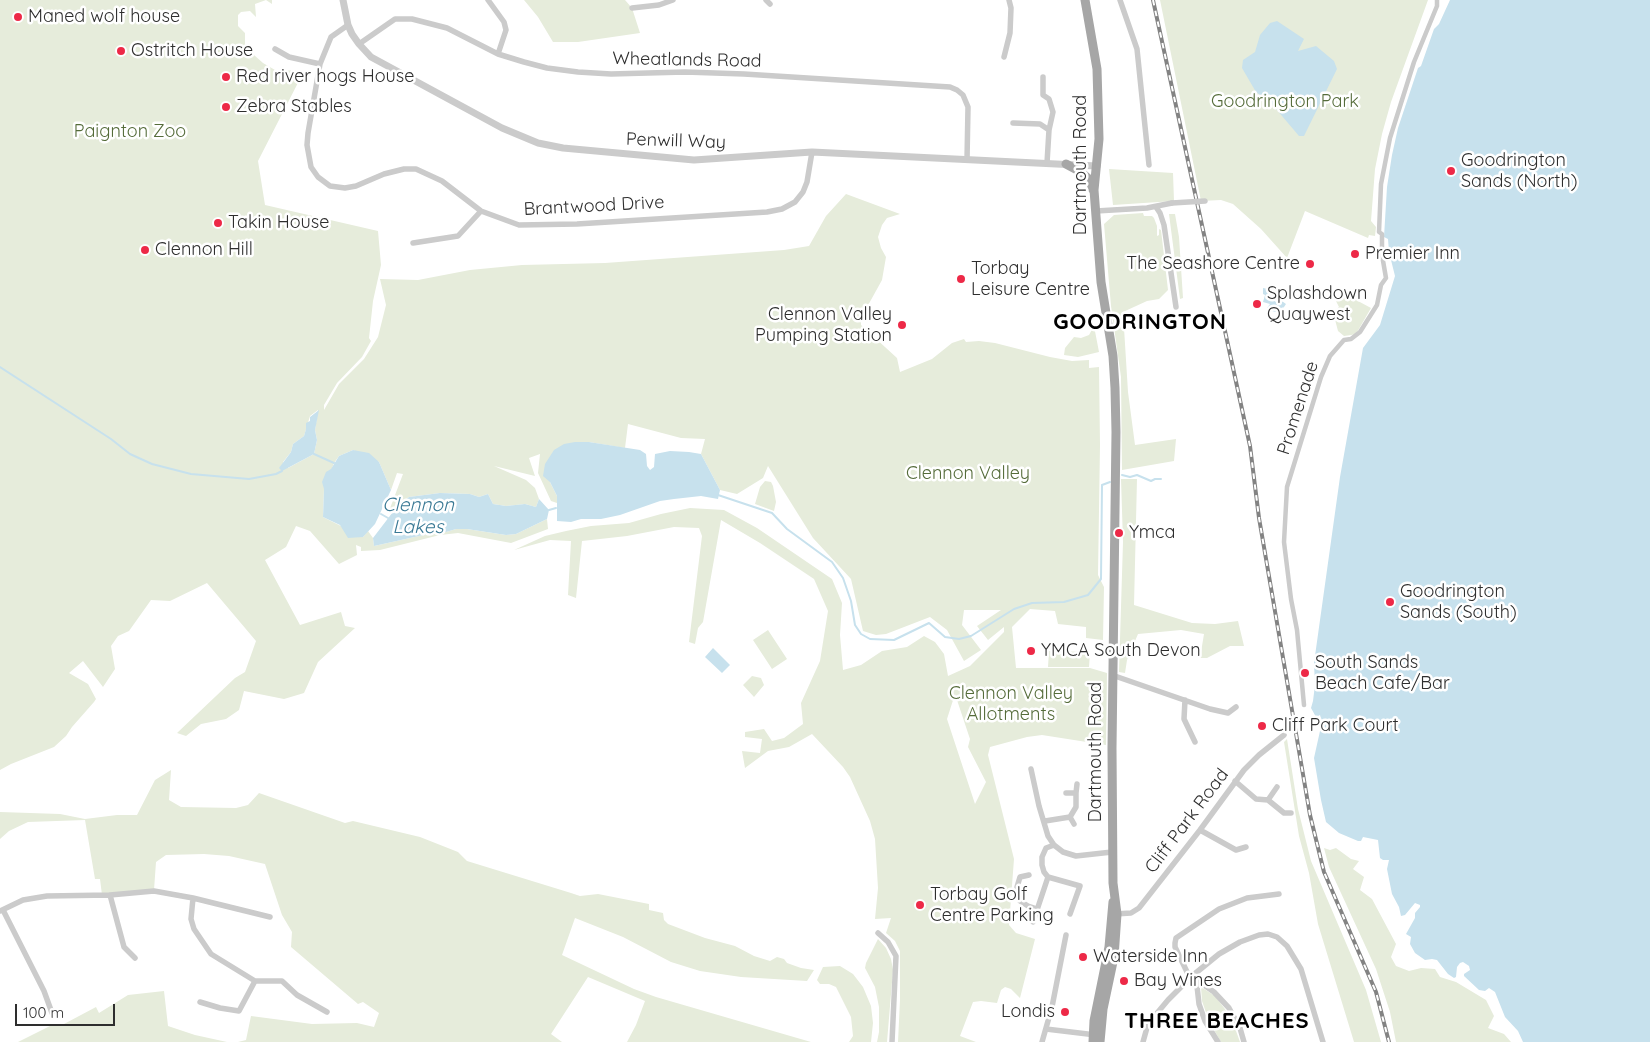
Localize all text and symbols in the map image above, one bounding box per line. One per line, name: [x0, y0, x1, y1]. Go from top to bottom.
place label: Maned wolf house: [28, 6, 180, 28]
marker: Maned wolf house: [12, 11, 24, 23]
place label: Ostritch House: [131, 40, 253, 62]
marker: Ostritch House: [115, 45, 127, 57]
street label: Wheatlands Road: [612, 48, 762, 72]
place label: Red river hogs House: [236, 66, 414, 88]
marker: Red river hogs House: [220, 71, 232, 83]
park label: Goodrington Park: [1211, 91, 1359, 113]
street label: Dartmouth Road: [1070, 95, 1092, 235]
place label: Zebra Stables: [236, 96, 352, 118]
marker: Zebra Stables: [220, 101, 232, 113]
park label: Paignton Zoo: [74, 121, 186, 143]
street label: Penwill Way: [626, 128, 726, 154]
place label: Goodrington Sands (North): [1461, 150, 1577, 192]
marker: Goodrington Sands (North): [1445, 165, 1457, 177]
street label: Brantwood Drive: [523, 192, 665, 220]
place label: Takin House: [228, 212, 329, 234]
marker: Takin House: [212, 217, 224, 229]
place label: Clennon Hill: [155, 239, 253, 261]
place label: Premier Inn: [1365, 243, 1460, 265]
marker: Clennon Hill: [139, 244, 151, 256]
marker: Premier Inn: [1349, 248, 1361, 260]
place label: The Seashore Centre: [1126, 253, 1300, 275]
place label: Torbay Leisure Centre: [971, 258, 1090, 300]
marker: The Seashore Centre: [1304, 258, 1316, 270]
marker: Torbay Leisure Centre: [955, 273, 967, 285]
place label: Splashdown Quaywest: [1267, 283, 1367, 326]
marker: Splashdown Quaywest: [1251, 298, 1263, 310]
place label: Clennon Valley Pumping Station: [755, 304, 892, 346]
district label: GOODRINGTON: [1052, 309, 1228, 335]
marker: Clennon Valley Pumping Station: [896, 319, 908, 331]
street label: Promenade: [1273, 358, 1323, 458]
park label: Clennon Valley: [906, 463, 1030, 485]
water label: Clennon Lakes: [382, 494, 454, 538]
place label: Ymca: [1129, 522, 1175, 544]
marker: Ymca: [1113, 527, 1125, 539]
place label: Goodrington Sands (South): [1400, 581, 1517, 624]
marker: Goodrington Sands (South): [1384, 596, 1396, 608]
place label: YMCA South Devon: [1041, 640, 1201, 662]
marker: YMCA South Devon: [1025, 645, 1037, 657]
place label: South Sands Beach Cafe/Bar: [1315, 652, 1450, 694]
marker: South Sands Beach Cafe/Bar: [1299, 667, 1311, 679]
street label: Dartmouth Road: [1085, 682, 1107, 822]
park label: Clennon Valley Allotments: [949, 683, 1073, 726]
place label: Cliff Park Court: [1272, 715, 1399, 737]
marker: Cliff Park Court: [1256, 720, 1268, 732]
street label: Cliff Park Road: [1141, 764, 1233, 878]
place label: Torbay Golf Centre Parking: [930, 884, 1054, 926]
marker: Torbay Golf Centre Parking: [914, 899, 926, 911]
place label: Waterside Inn: [1093, 946, 1208, 968]
marker: Waterside Inn: [1077, 951, 1089, 963]
place label: Bay Wines: [1134, 970, 1222, 992]
marker: Bay Wines: [1118, 975, 1130, 987]
scale bar: [18, 994, 118, 1026]
place label: Londis: [1001, 1001, 1055, 1023]
text: 100 m: [23, 1003, 64, 1022]
marker: Londis: [1059, 1006, 1071, 1018]
district label: THREE BEACHES: [1123, 1008, 1311, 1034]

